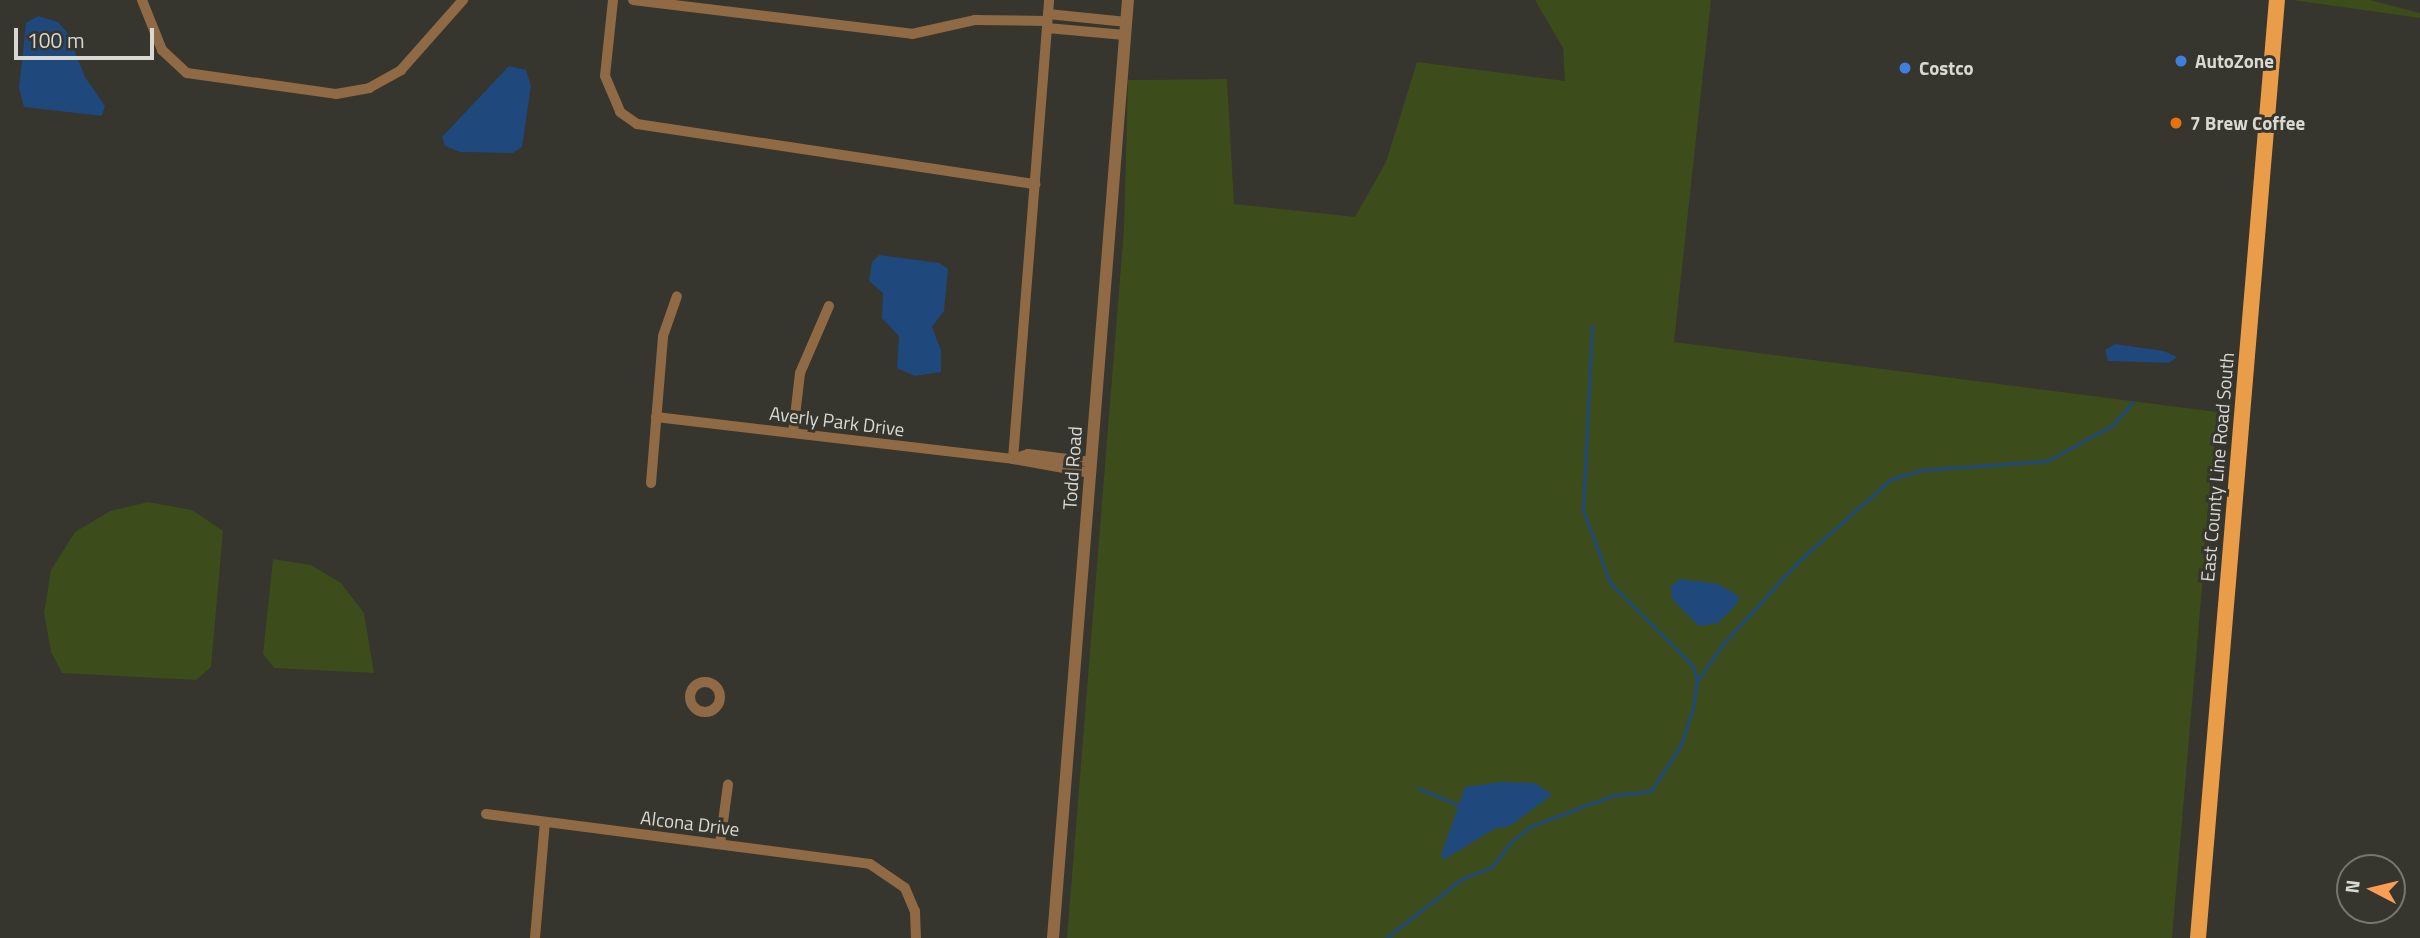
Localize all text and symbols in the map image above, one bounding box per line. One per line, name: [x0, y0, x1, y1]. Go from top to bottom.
scale bar: [18, 14, 158, 58]
text: 100 m: [27, 24, 84, 56]
place label: AutoZone: [2195, 50, 2274, 72]
marker: AutoZone: [2173, 53, 2189, 69]
place label: Costco: [1919, 57, 1974, 79]
marker: Costco: [1897, 60, 1913, 76]
place label: 7 Brew Coffee: [2190, 112, 2305, 134]
marker: 7 Brew Coffee: [2168, 115, 2184, 131]
street label: East County Line Road South: [2196, 351, 2238, 583]
street label: Averly Park Drive: [768, 401, 906, 441]
street label: Todd Road: [1058, 425, 1086, 511]
street label: Alcona Drive: [639, 806, 741, 840]
north arrow: [2336, 854, 2406, 924]
text: N: [2336, 878, 2367, 895]

